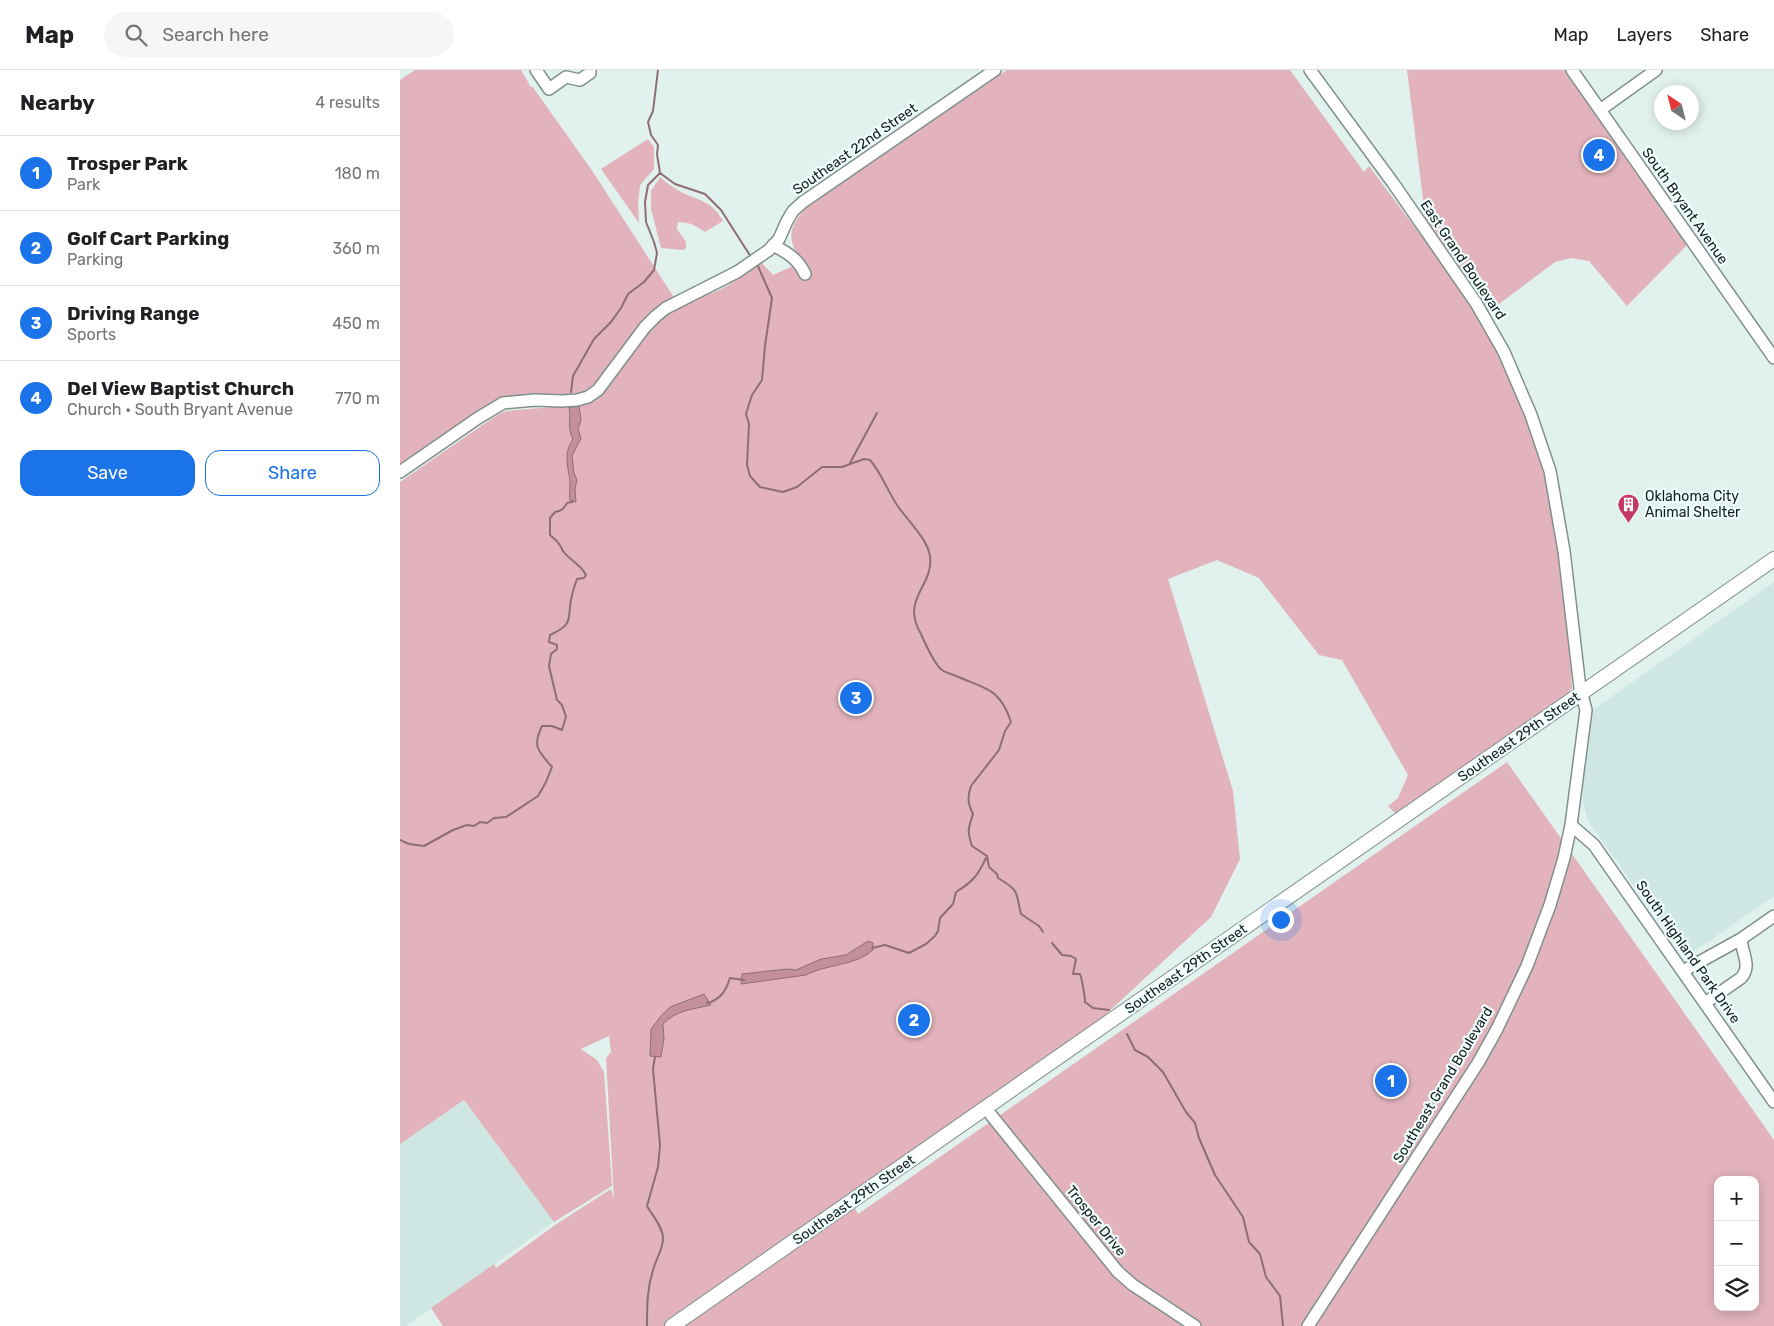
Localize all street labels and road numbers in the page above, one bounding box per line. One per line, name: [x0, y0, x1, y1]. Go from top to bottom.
street label: Southeast 22nd Street: [790, 99, 921, 198]
street label: South Bryant Avenue: [1638, 144, 1732, 268]
street label: East Grand Boulevard: [1417, 197, 1509, 323]
street label: Southeast 29th Street: [1455, 688, 1584, 786]
street label: South Highland Park Drive: [1632, 877, 1744, 1027]
street label: Southeast 29th Street: [1122, 920, 1251, 1018]
street label: Southeast Grand Boulevard: [1390, 1004, 1496, 1166]
street label: Southeast 29th Street: [790, 1151, 919, 1249]
street label: Trosper Drive: [1062, 1182, 1130, 1260]

